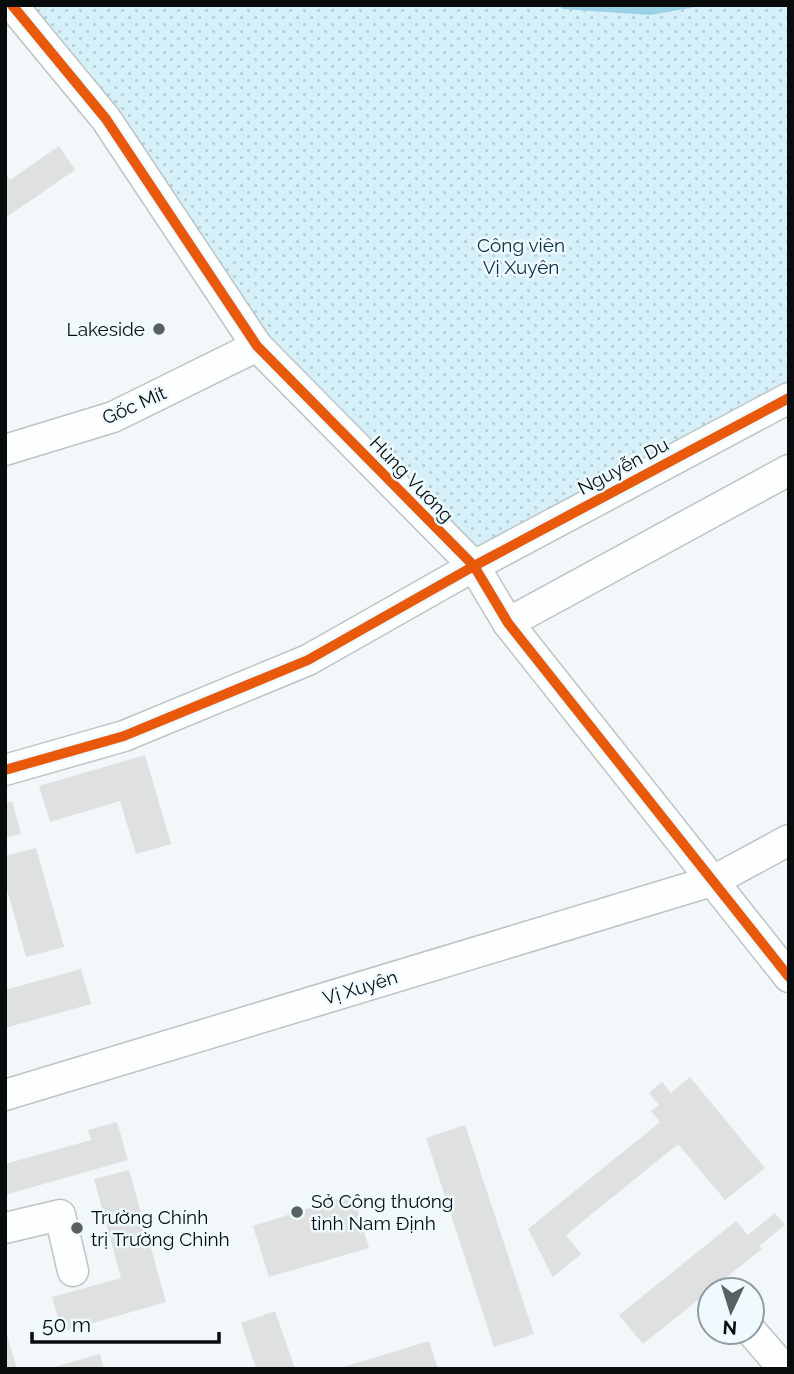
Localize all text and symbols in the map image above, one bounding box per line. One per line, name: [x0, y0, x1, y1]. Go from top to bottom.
park label: Công viên Vị Xuyên: [477, 234, 565, 278]
place label: Lakeside: [67, 318, 145, 340]
marker: Lakeside: [151, 321, 167, 337]
street label: Gốc Mít: [99, 381, 170, 429]
street label: Hùng Vương: [366, 432, 458, 526]
street label: Nguyễn Du: [574, 433, 672, 499]
street label: Vị Xuyên: [320, 965, 400, 1009]
place label: Sở Công thương tỉnh Nam Định: [311, 1190, 454, 1234]
marker: Sở Công thương tỉnh Nam Định: [289, 1204, 305, 1220]
place label: Trường Chính trị Trường Chinh: [91, 1206, 230, 1250]
marker: Trường Chính trị Trường Chinh: [69, 1220, 85, 1236]
north arrow: [696, 1276, 766, 1346]
scale bar: [32, 1300, 219, 1344]
text: 50 m: [42, 1312, 91, 1337]
text: N: [722, 1316, 738, 1339]

